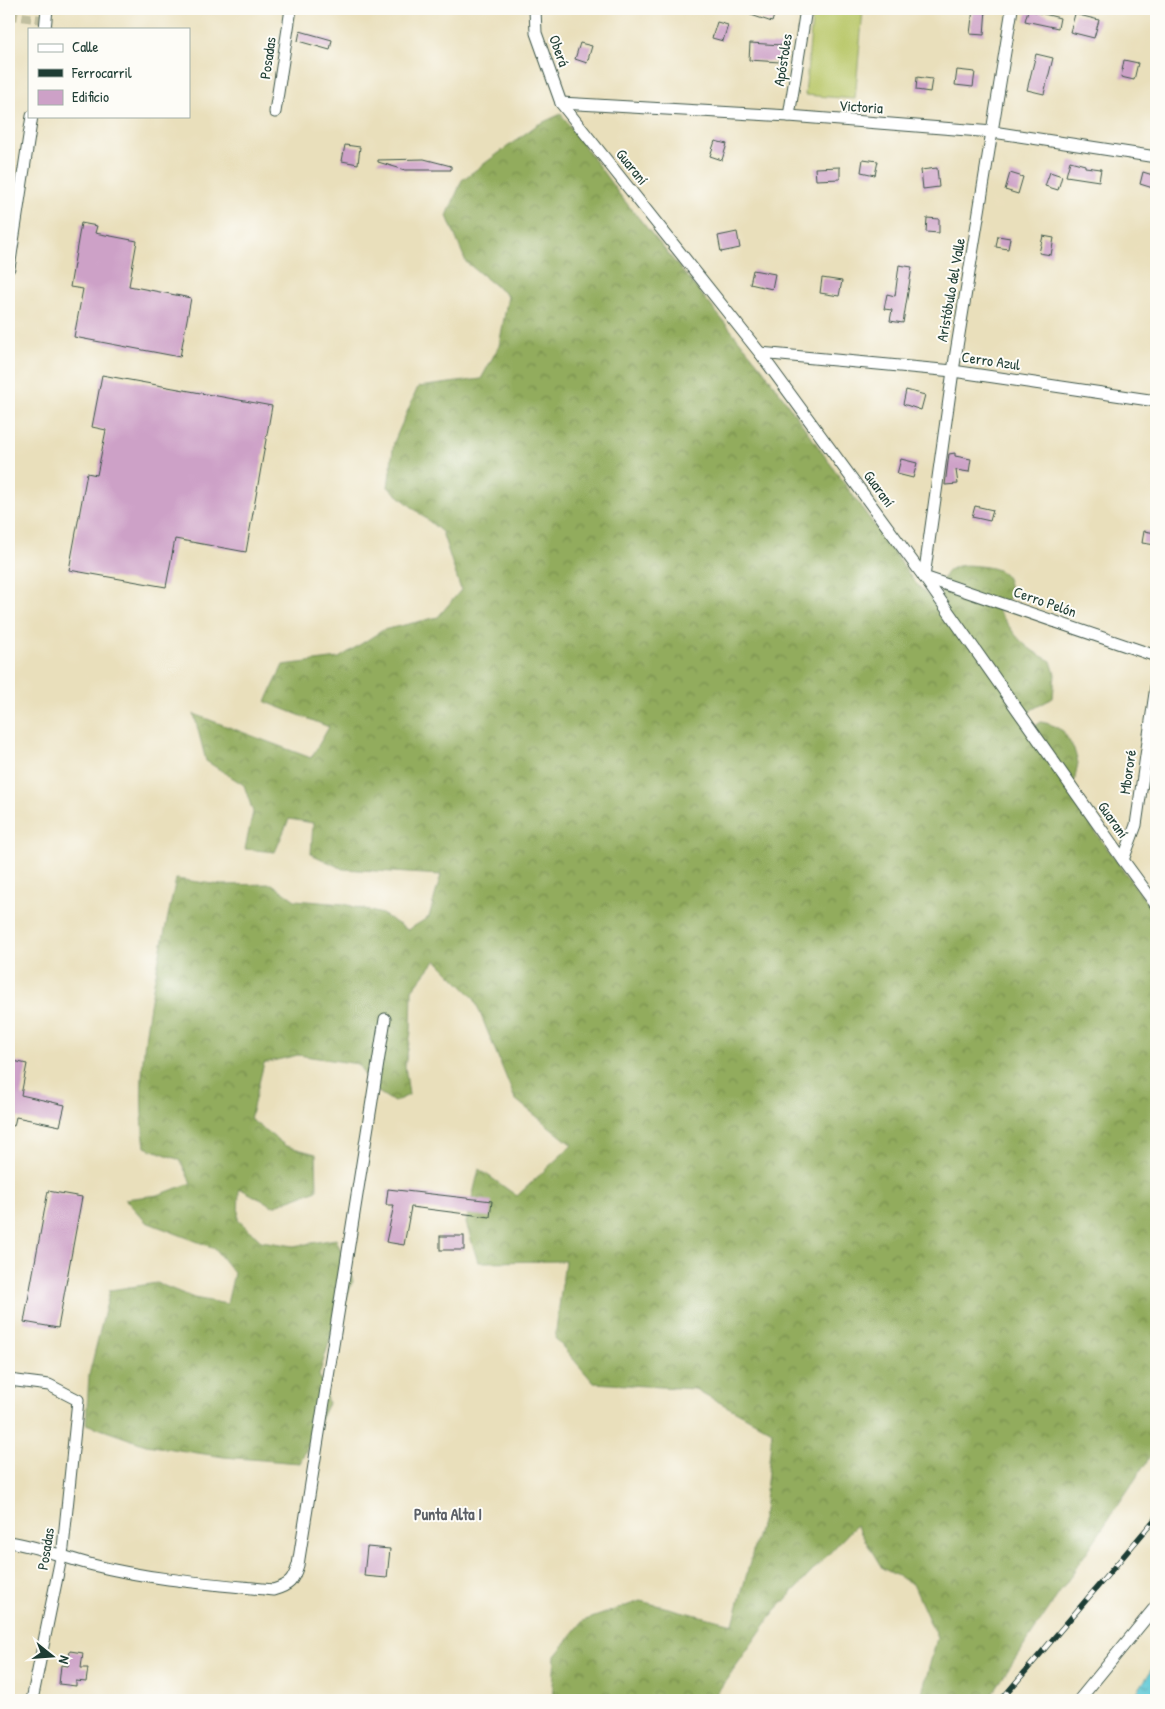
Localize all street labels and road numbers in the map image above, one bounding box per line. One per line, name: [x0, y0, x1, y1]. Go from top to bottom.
street label: Oberá: [544, 32, 575, 70]
street label: Apóstoles: [768, 32, 797, 87]
street label: Posadas: [254, 35, 281, 80]
street label: Victoria: [838, 94, 884, 119]
street label: Guaraní: [611, 144, 653, 189]
street label: Aristóbulo del Valle: [931, 236, 970, 343]
street label: Cerro Azul: [960, 346, 1022, 375]
street label: Guaraní: [859, 466, 900, 511]
street label: Cerro Pelón: [1011, 581, 1080, 622]
street label: Mbororé: [1114, 748, 1141, 796]
street label: Guaraní: [1093, 797, 1134, 842]
street label: Posadas: [32, 1526, 59, 1572]

